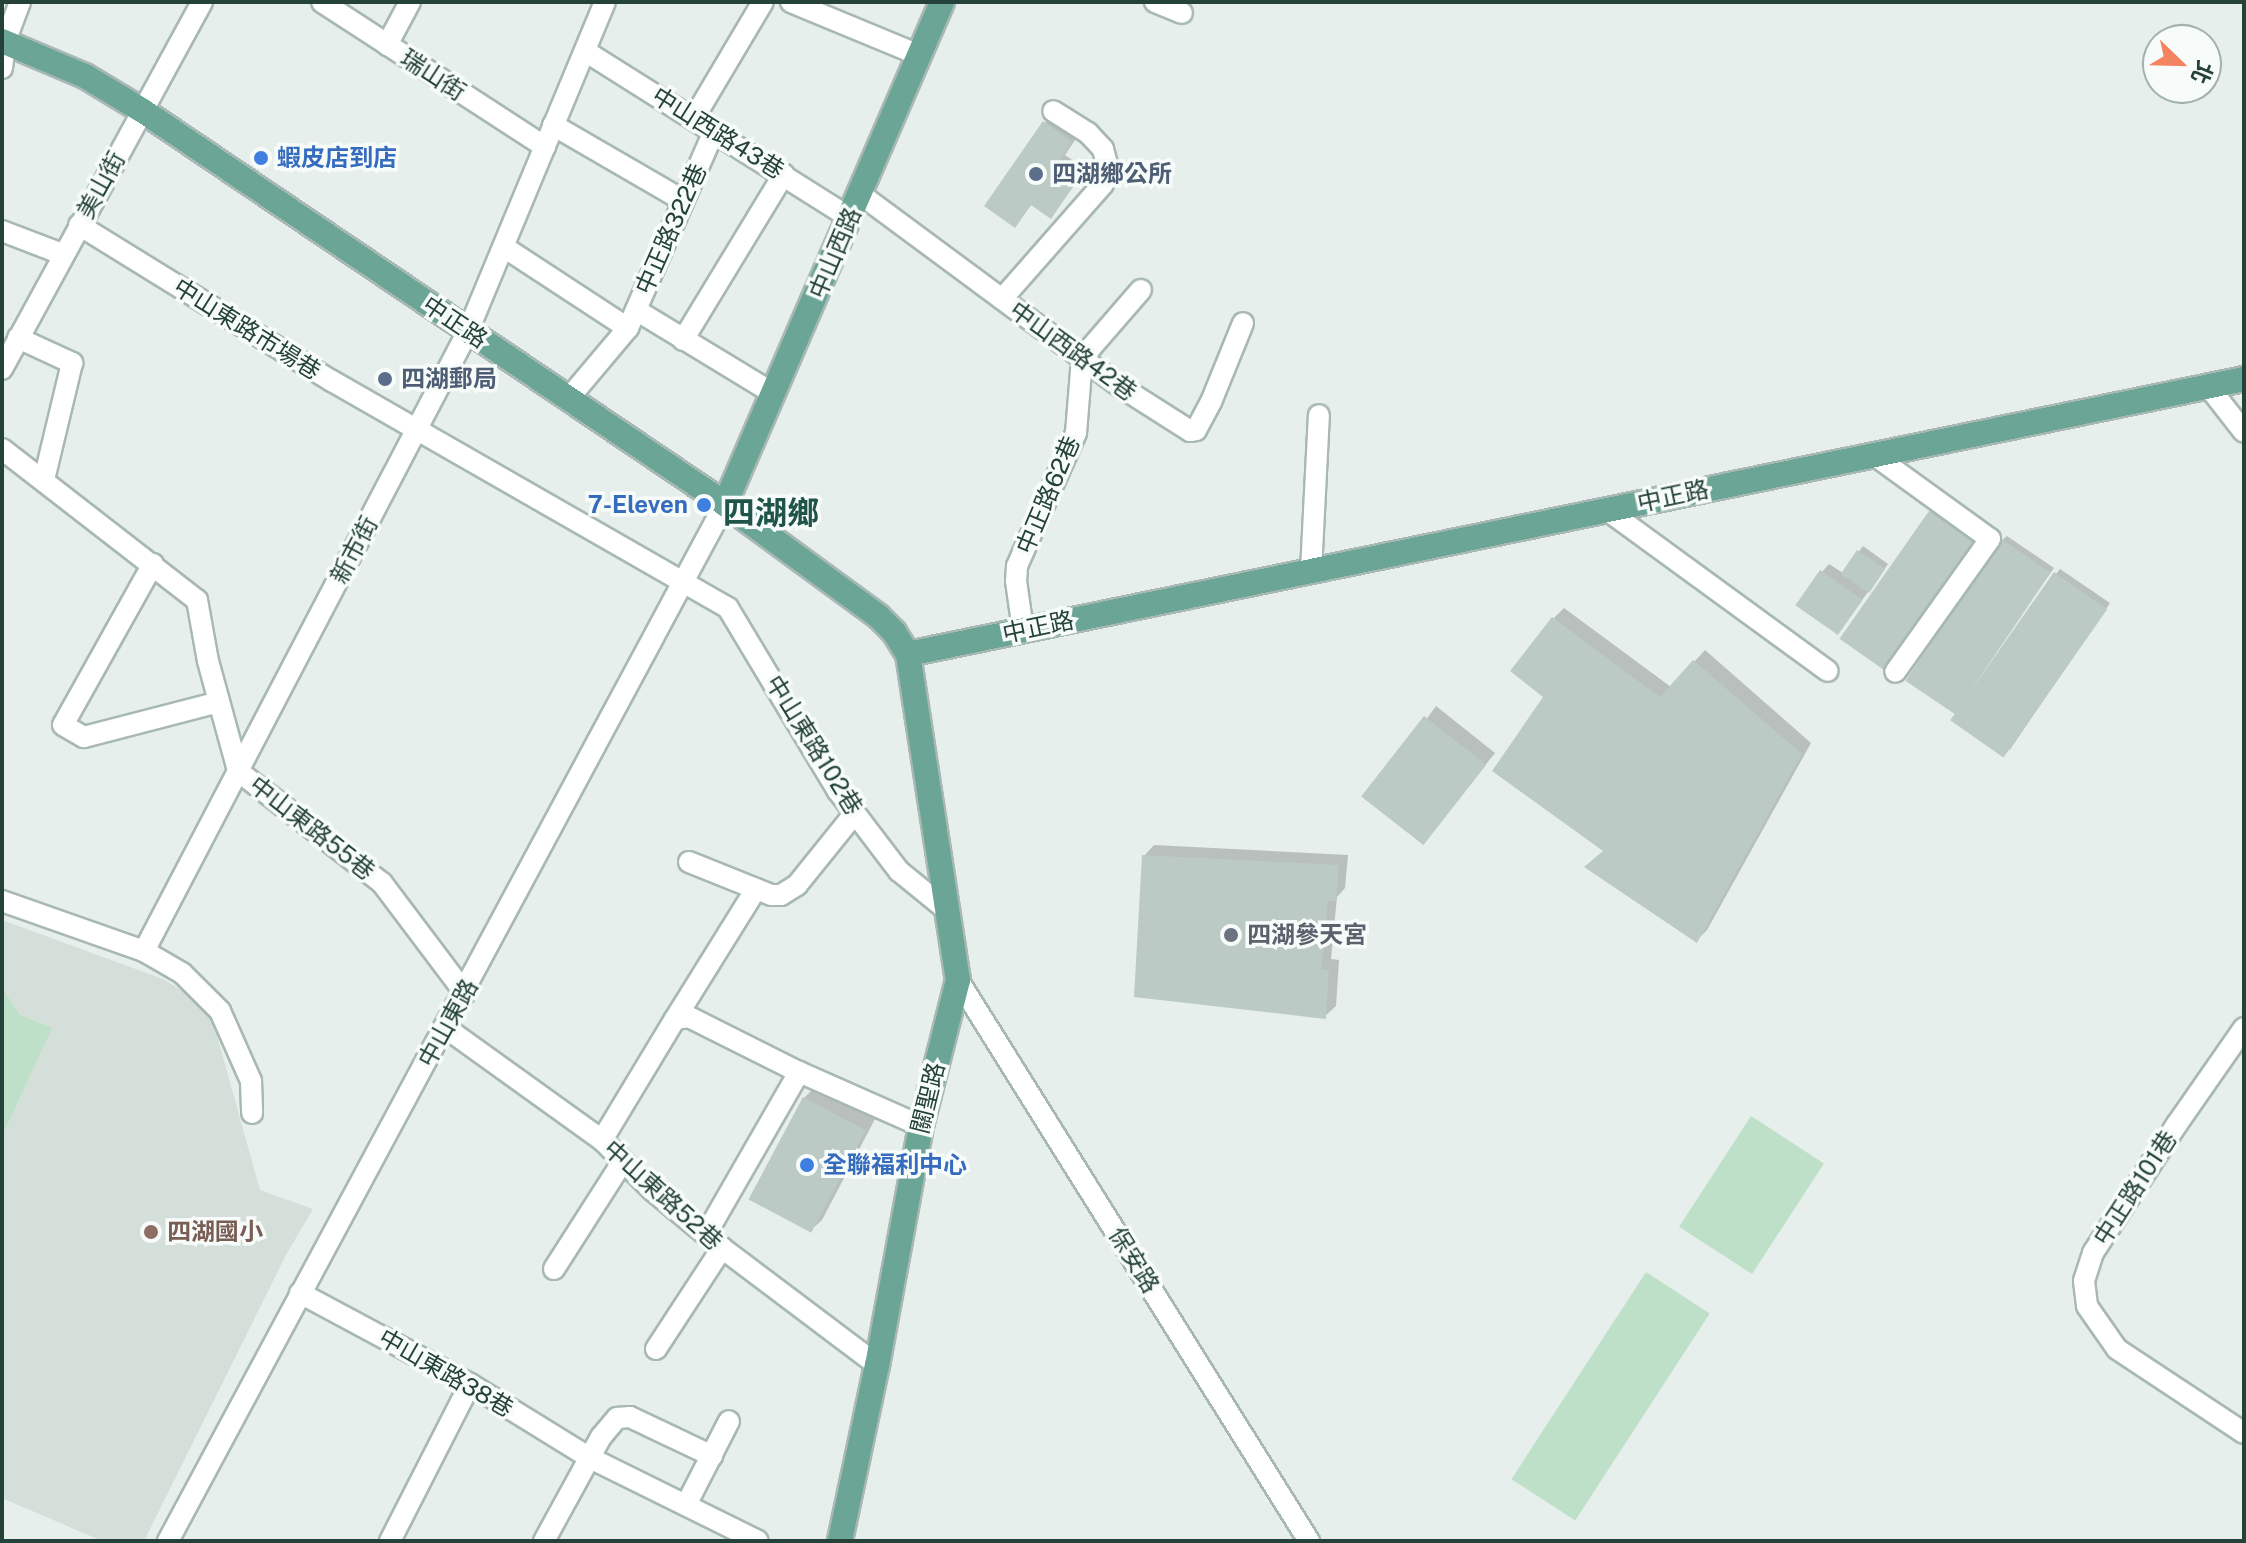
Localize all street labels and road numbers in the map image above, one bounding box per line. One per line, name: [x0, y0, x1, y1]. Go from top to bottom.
street label: 瑞山街: [395, 43, 471, 107]
street label: 中山西路43巷: [647, 81, 789, 185]
street label: 美山街: [71, 147, 131, 223]
street label: 中正路322巷: [629, 159, 713, 299]
street label: 中山西路: [803, 203, 867, 303]
street label: 中山東路市場巷: [168, 272, 326, 386]
street label: 中正路: [417, 290, 493, 354]
street label: 中山西路42巷: [1004, 295, 1142, 407]
street label: 中正路62巷: [1010, 432, 1086, 558]
street label: 中正路: [1635, 474, 1711, 518]
street label: 新市街: [324, 511, 384, 589]
street label: 中正路: [1000, 605, 1076, 649]
street label: 中山東路102巷: [760, 670, 868, 820]
street label: 中山東路55巷: [244, 770, 380, 886]
street label: 中山東路: [412, 974, 484, 1072]
street label: 關聖路: [905, 1060, 951, 1136]
street label: 中正路101巷: [2087, 1126, 2183, 1250]
street label: 中山東路52巷: [598, 1134, 728, 1256]
street label: 保安路: [1103, 1222, 1165, 1298]
street label: 中山東路38巷: [374, 1323, 518, 1423]

